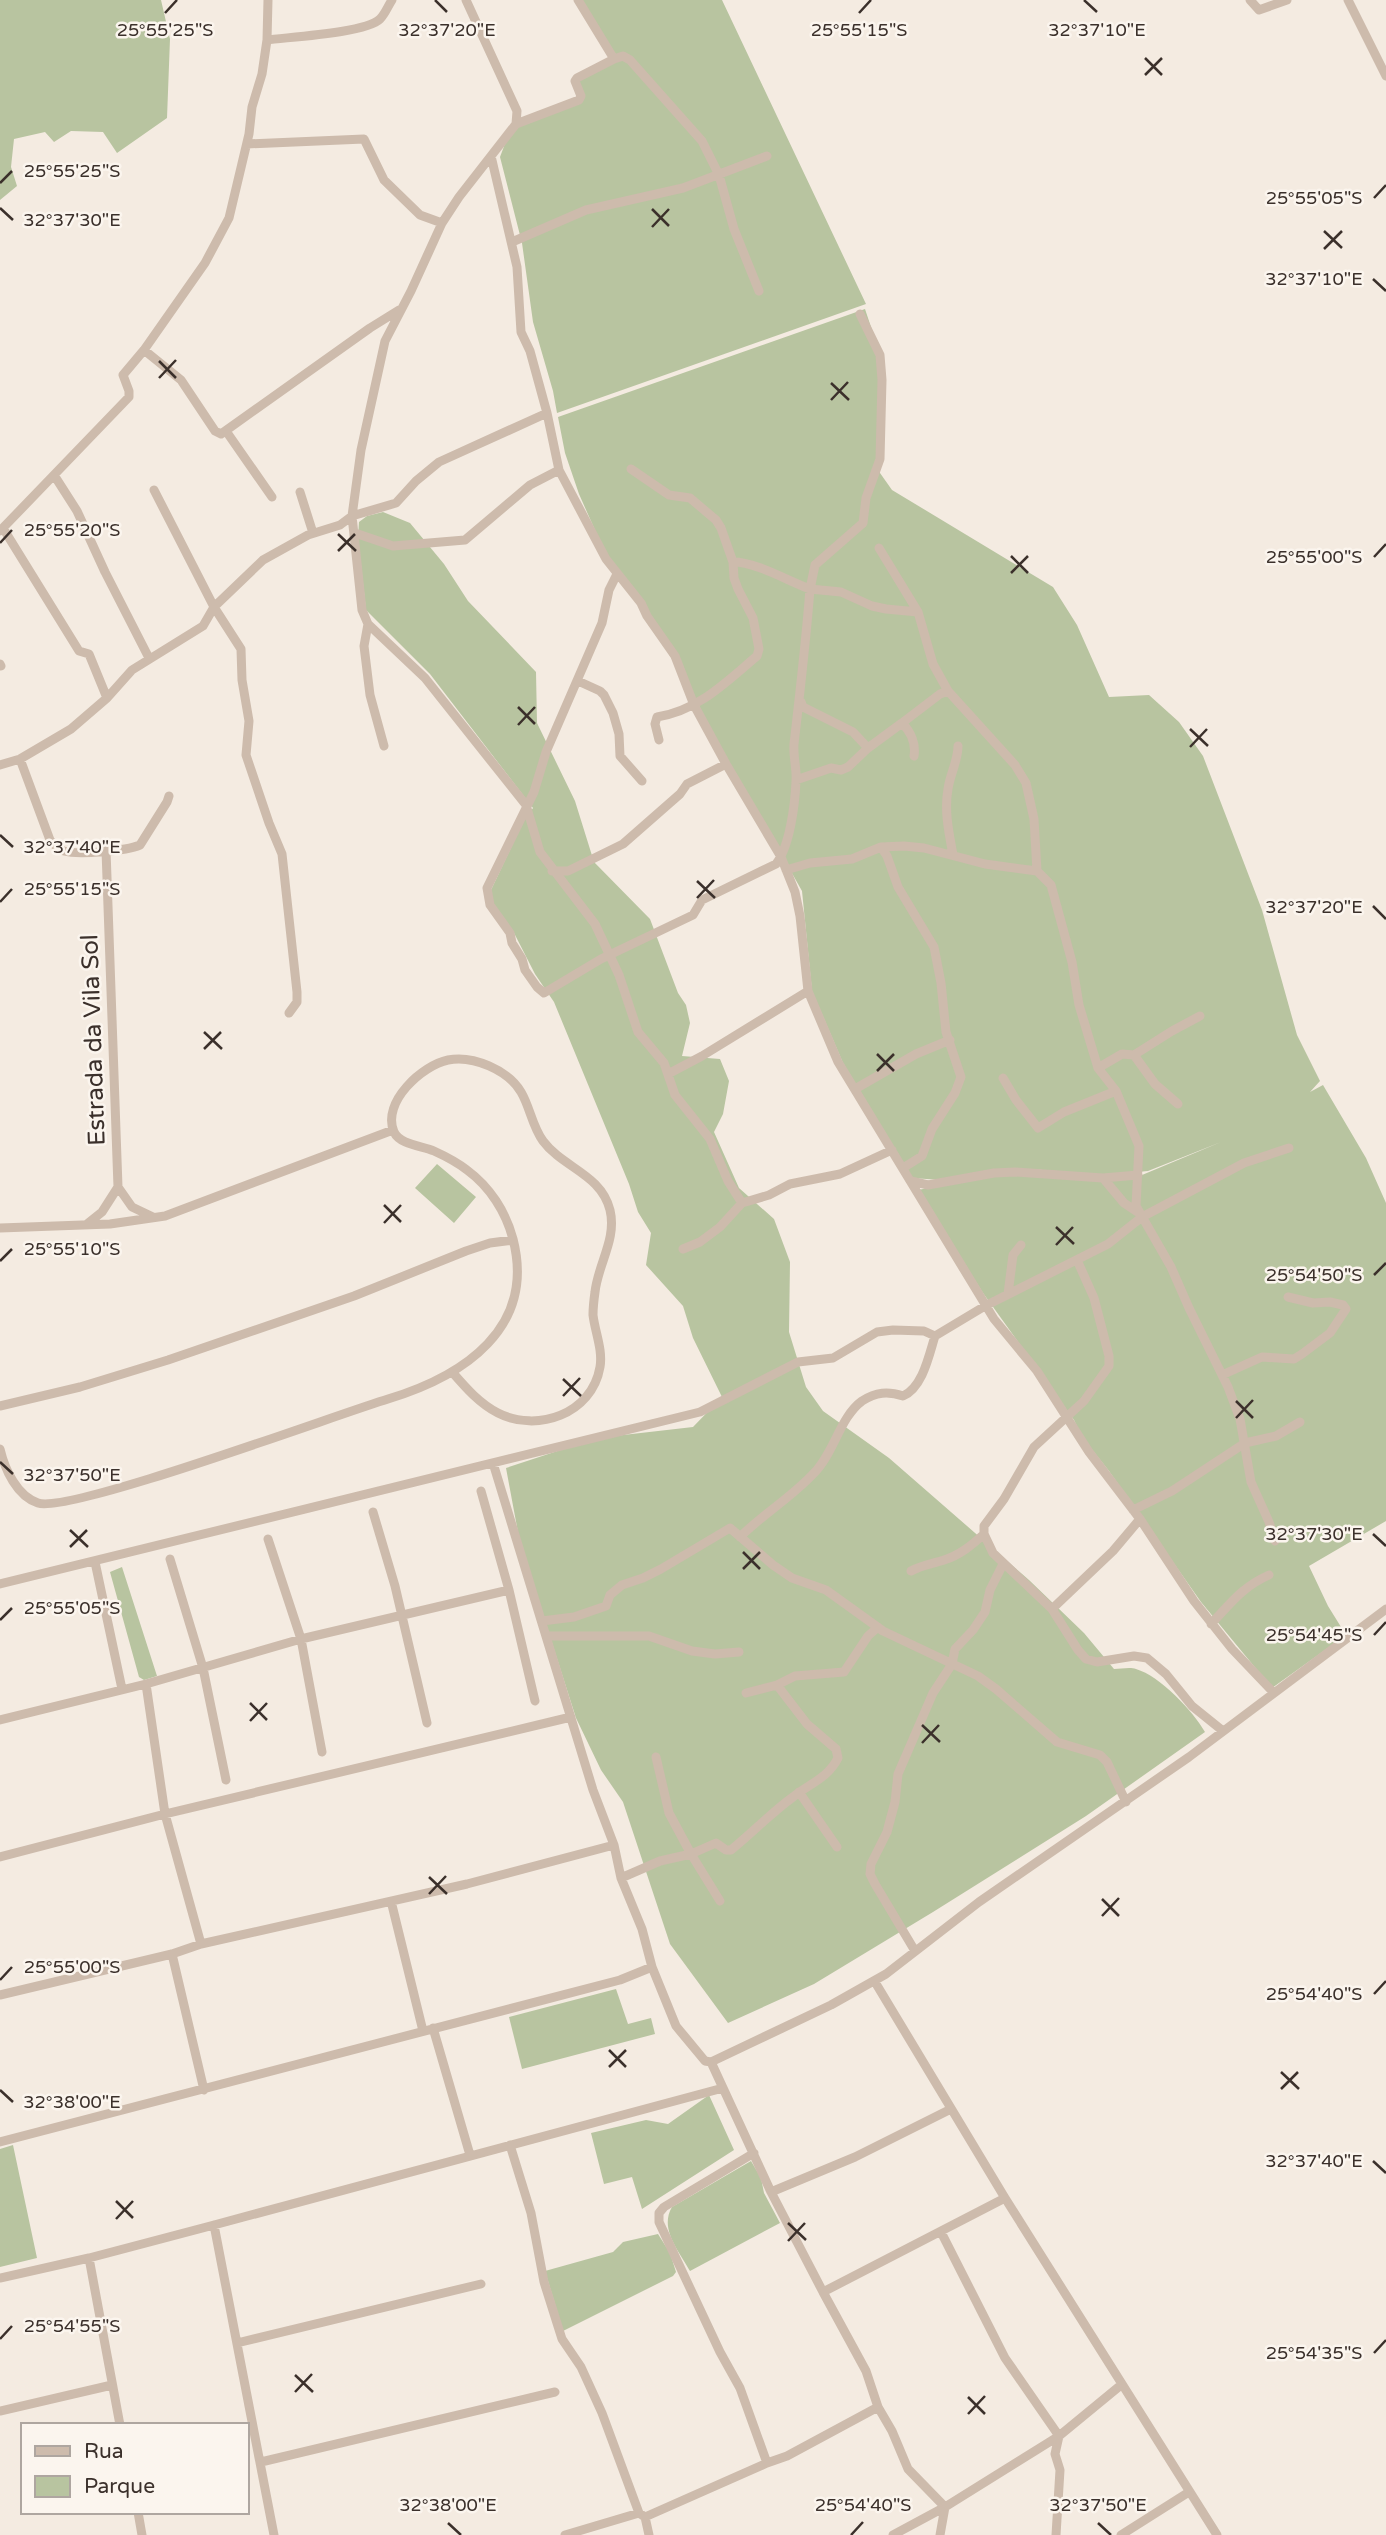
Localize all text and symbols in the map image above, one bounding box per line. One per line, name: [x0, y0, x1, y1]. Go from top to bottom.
text: 25°55'25"S: [117, 19, 213, 41]
text: 32°37'20"E: [398, 19, 496, 41]
text: 25°55'15"S: [811, 19, 907, 41]
text: 32°37'10"E: [1048, 19, 1146, 41]
text: 25°55'25"S: [24, 160, 120, 182]
text: 25°55'05"S: [1266, 187, 1362, 209]
text: 32°37'30"E: [23, 209, 121, 231]
text: 32°37'10"E: [1265, 268, 1363, 290]
text: 25°55'20"S: [24, 519, 120, 541]
text: 25°55'00"S: [1266, 546, 1362, 568]
text: 32°37'40"E: [23, 836, 121, 858]
text: 25°55'15"S: [24, 878, 120, 900]
text: 32°37'20"E: [1265, 896, 1363, 918]
street label: Estrada da Vila Sol: [75, 934, 112, 1146]
text: 25°55'10"S: [24, 1238, 120, 1260]
text: 25°54'50"S: [1266, 1264, 1362, 1286]
text: 32°37'50"E: [23, 1464, 121, 1486]
text: 32°37'30"E: [1265, 1523, 1363, 1545]
text: 25°55'05"S: [24, 1597, 120, 1619]
text: 25°54'45"S: [1266, 1624, 1362, 1646]
text: 25°55'00"S: [24, 1956, 120, 1978]
text: 25°54'40"S: [1266, 1983, 1362, 2005]
text: 32°38'00"E: [23, 2091, 121, 2113]
text: 32°37'40"E: [1265, 2150, 1363, 2172]
text: 25°54'55"S: [24, 2315, 120, 2337]
text: 25°54'35"S: [1266, 2342, 1362, 2364]
legend: [21, 2423, 248, 2514]
text: Rua: [84, 2439, 124, 2464]
text: Parque: [84, 2474, 155, 2499]
text: 32°38'00"E: [399, 2494, 497, 2516]
text: 25°54'40"S: [815, 2494, 911, 2516]
text: 32°37'50"E: [1049, 2494, 1147, 2516]

